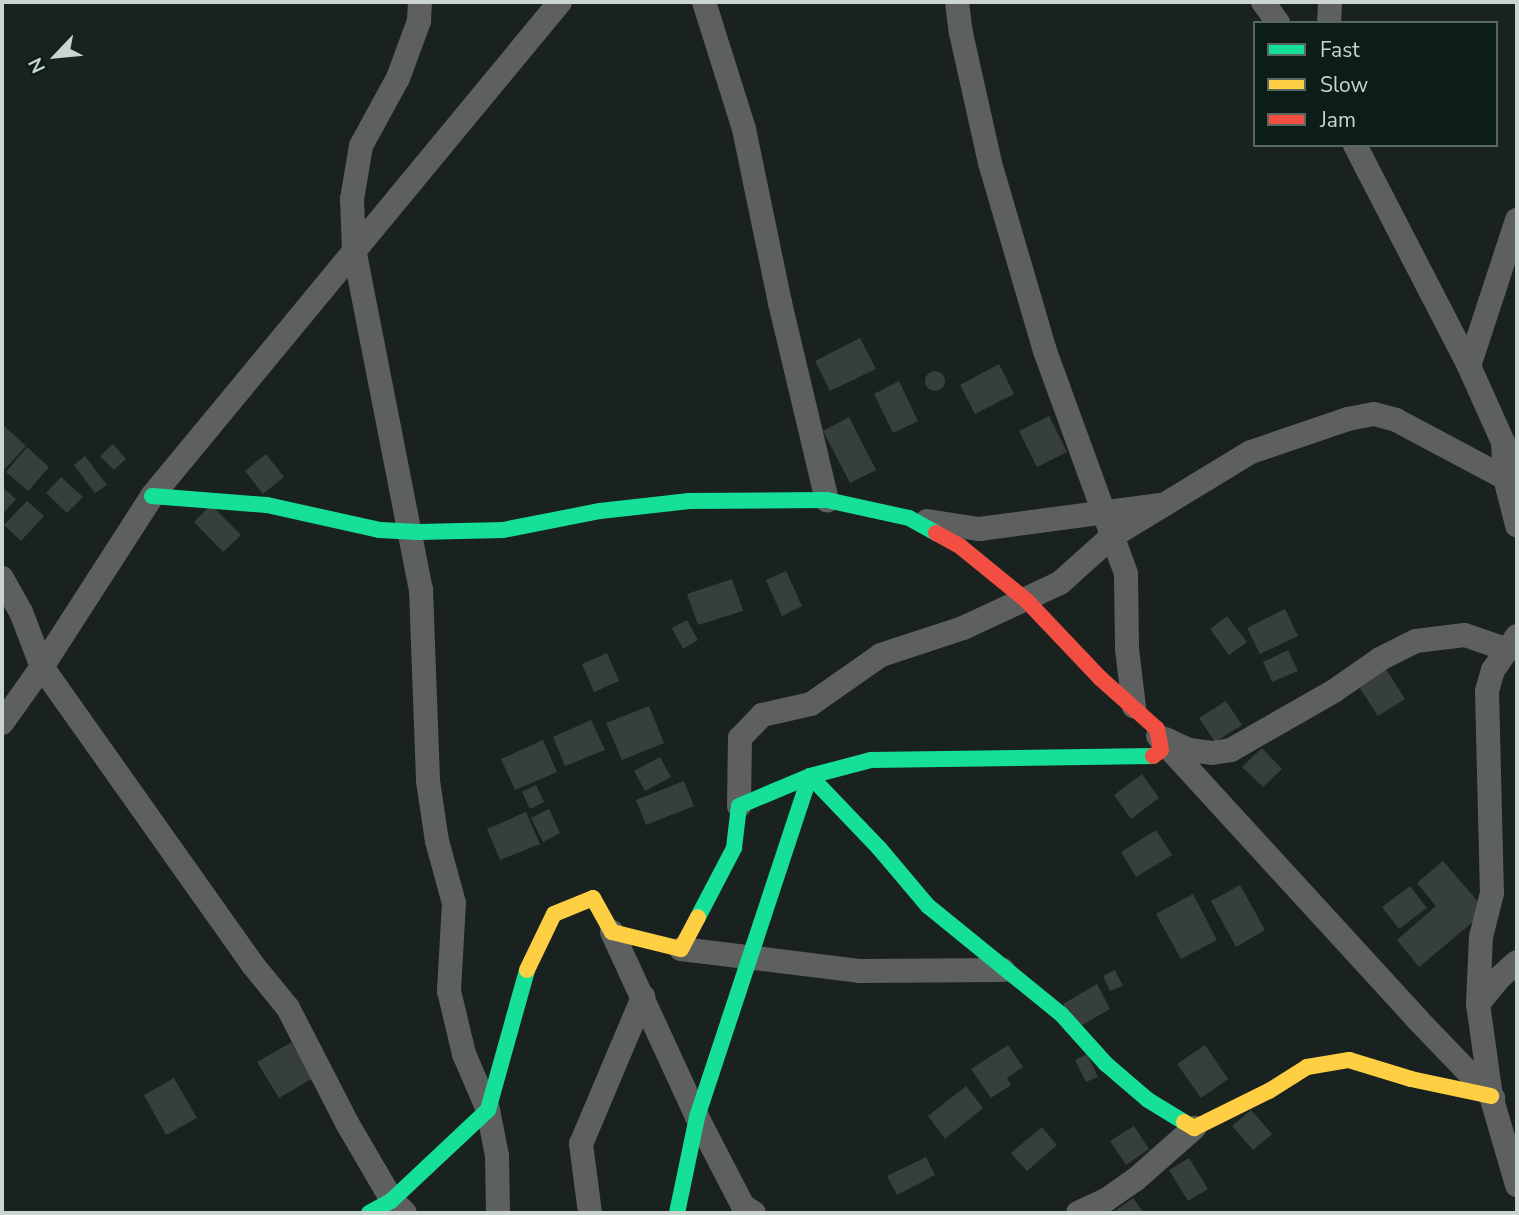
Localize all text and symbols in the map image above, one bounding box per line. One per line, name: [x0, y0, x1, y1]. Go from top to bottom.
north arrow: [21, 21, 91, 91]
legend: [1253, 21, 1498, 147]
text: Fast: [1320, 36, 1360, 64]
text: N: [22, 53, 52, 77]
text: Slow: [1320, 71, 1368, 99]
text: Jam: [1320, 106, 1356, 134]

